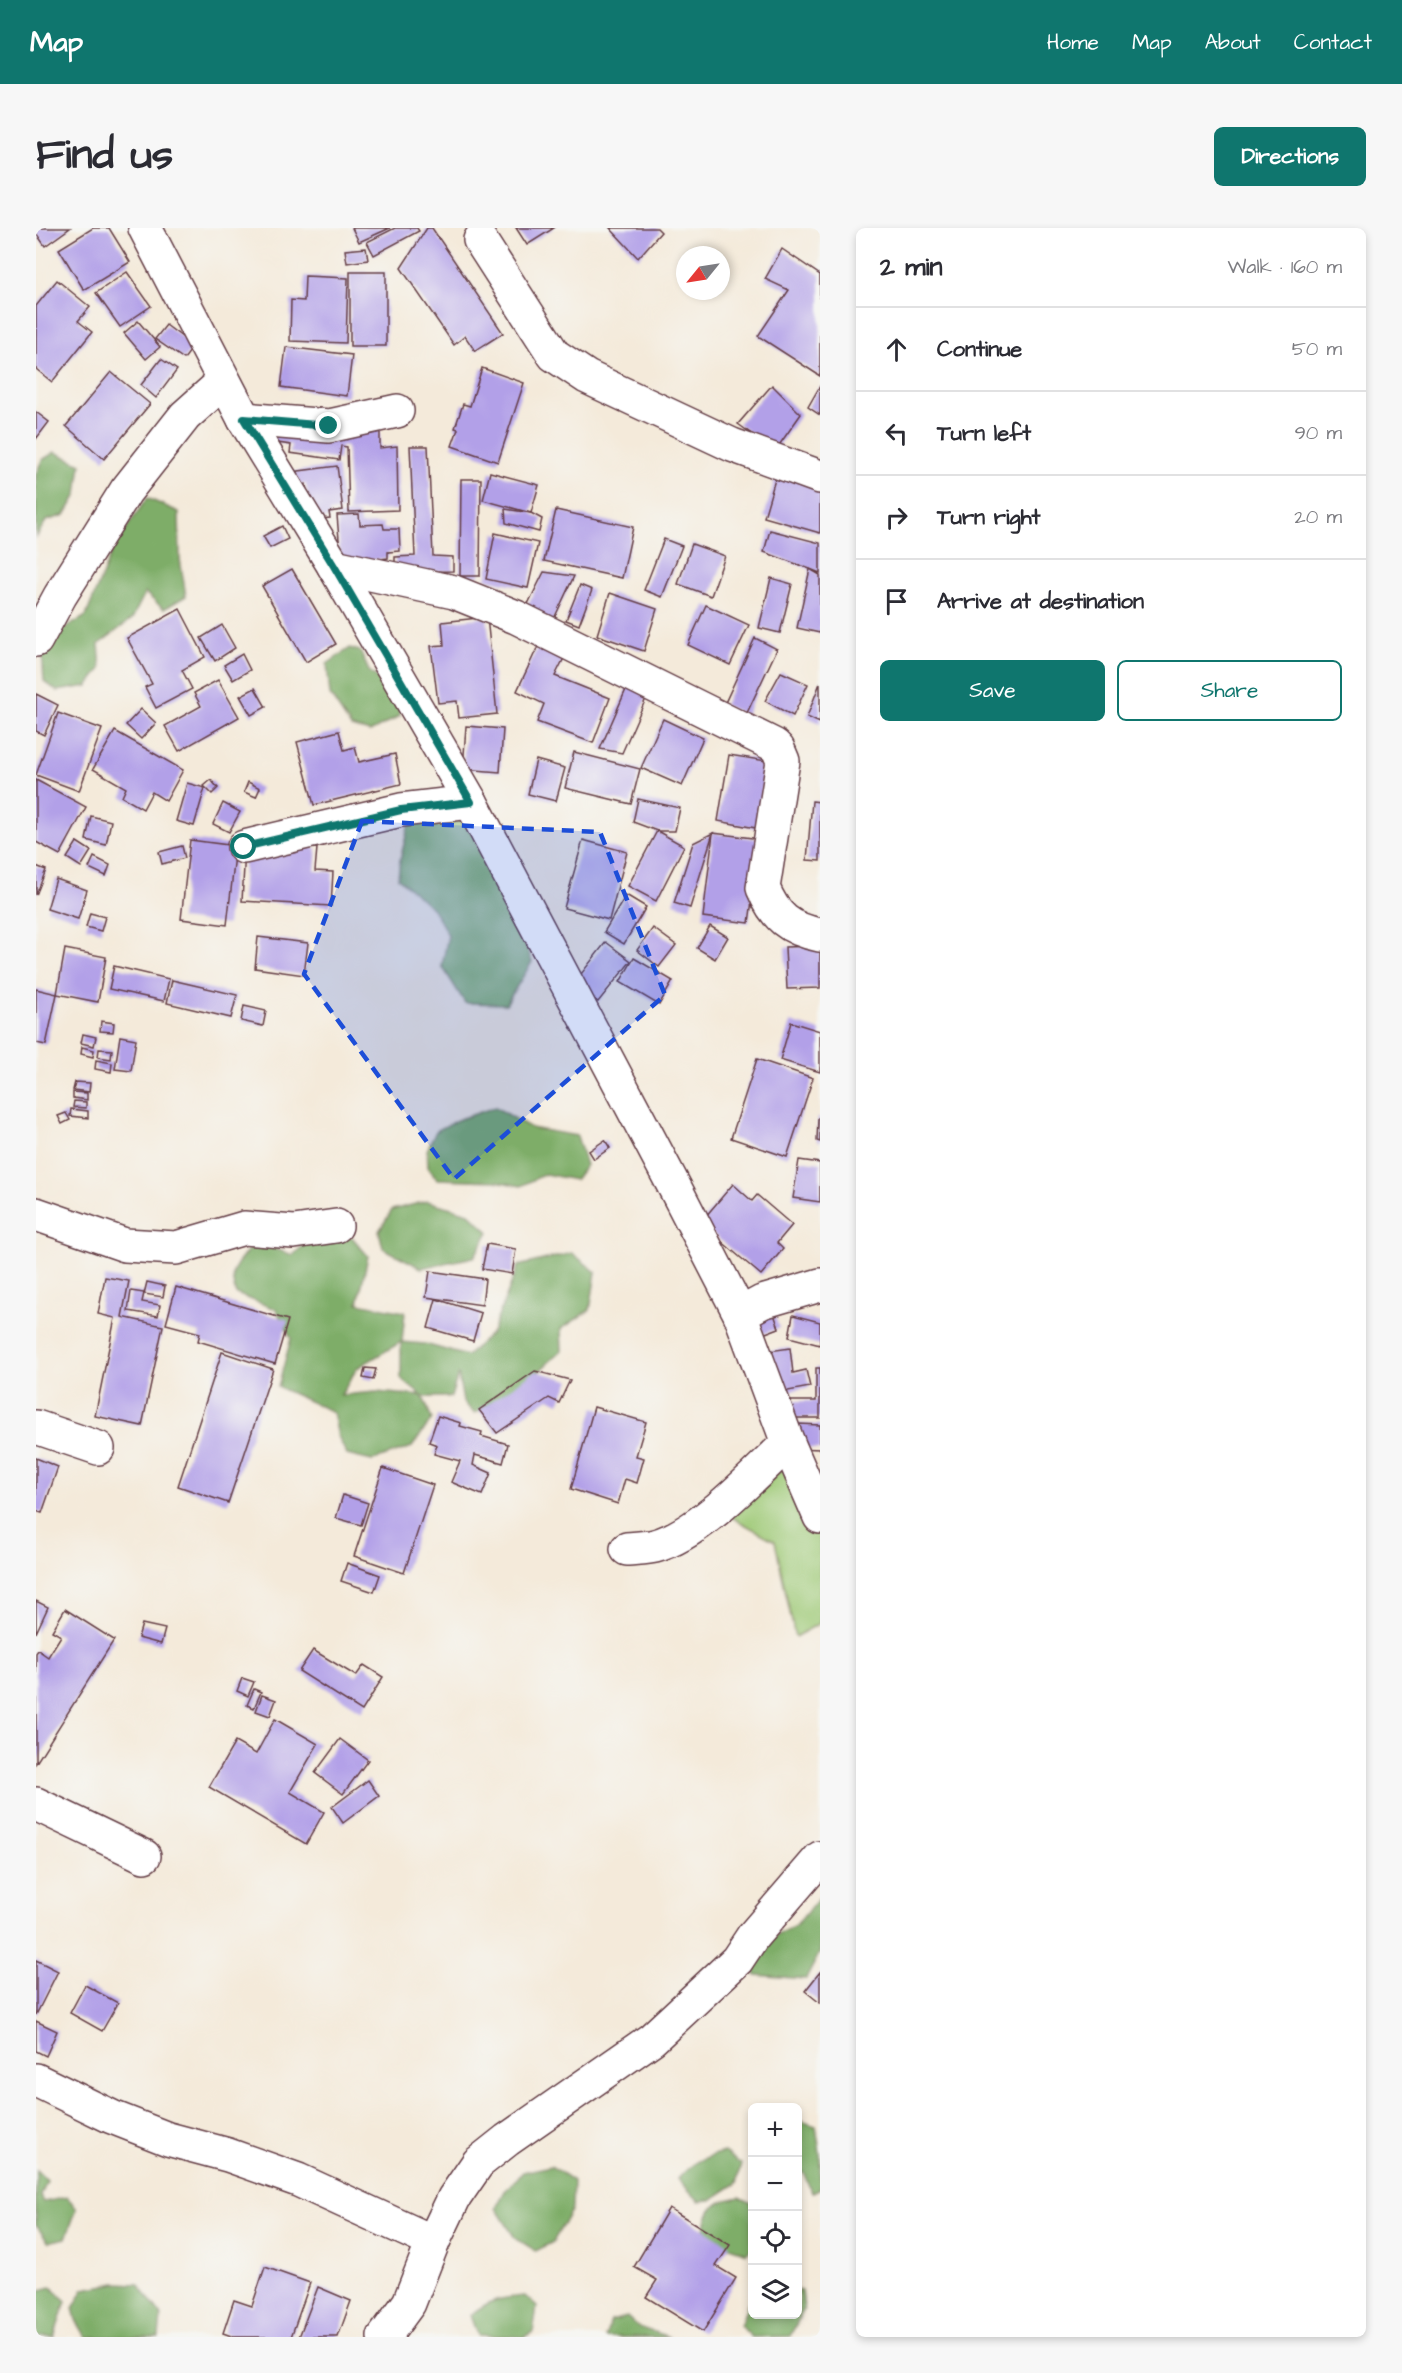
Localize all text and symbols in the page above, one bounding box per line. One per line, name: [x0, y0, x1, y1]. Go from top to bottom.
text: Map: [30, 23, 83, 62]
text: Home: [1047, 28, 1099, 57]
text: Map: [1132, 28, 1172, 57]
text: About: [1205, 28, 1261, 57]
text: Contact: [1294, 28, 1372, 57]
text: Find us: [36, 127, 173, 185]
button: Directions: [1214, 127, 1366, 186]
north arrow: [676, 246, 730, 300]
text: 2 min: [880, 249, 942, 285]
text: Walk · 160 m: [1227, 253, 1342, 281]
icon: ahead: [880, 333, 913, 366]
text: Continue: [937, 334, 1022, 365]
text: 50 m: [1292, 335, 1342, 363]
route end: [315, 412, 341, 438]
icon: left: [880, 417, 913, 450]
text: Turn left: [937, 418, 1031, 449]
text: 90 m: [1294, 419, 1342, 447]
icon: right: [880, 501, 913, 534]
text: Turn right: [937, 502, 1040, 533]
text: 20 m: [1294, 503, 1342, 531]
icon: arrive: [880, 585, 913, 618]
text: Arrive at destination: [937, 586, 1144, 617]
button: Save: [880, 660, 1105, 721]
button: Share: [1117, 660, 1342, 721]
route start: [230, 833, 256, 859]
map controls: [748, 2103, 802, 2319]
button: +: [748, 2103, 802, 2157]
button: −: [748, 2157, 802, 2211]
button: locate: [748, 2211, 802, 2265]
button: layers: [748, 2265, 802, 2319]

